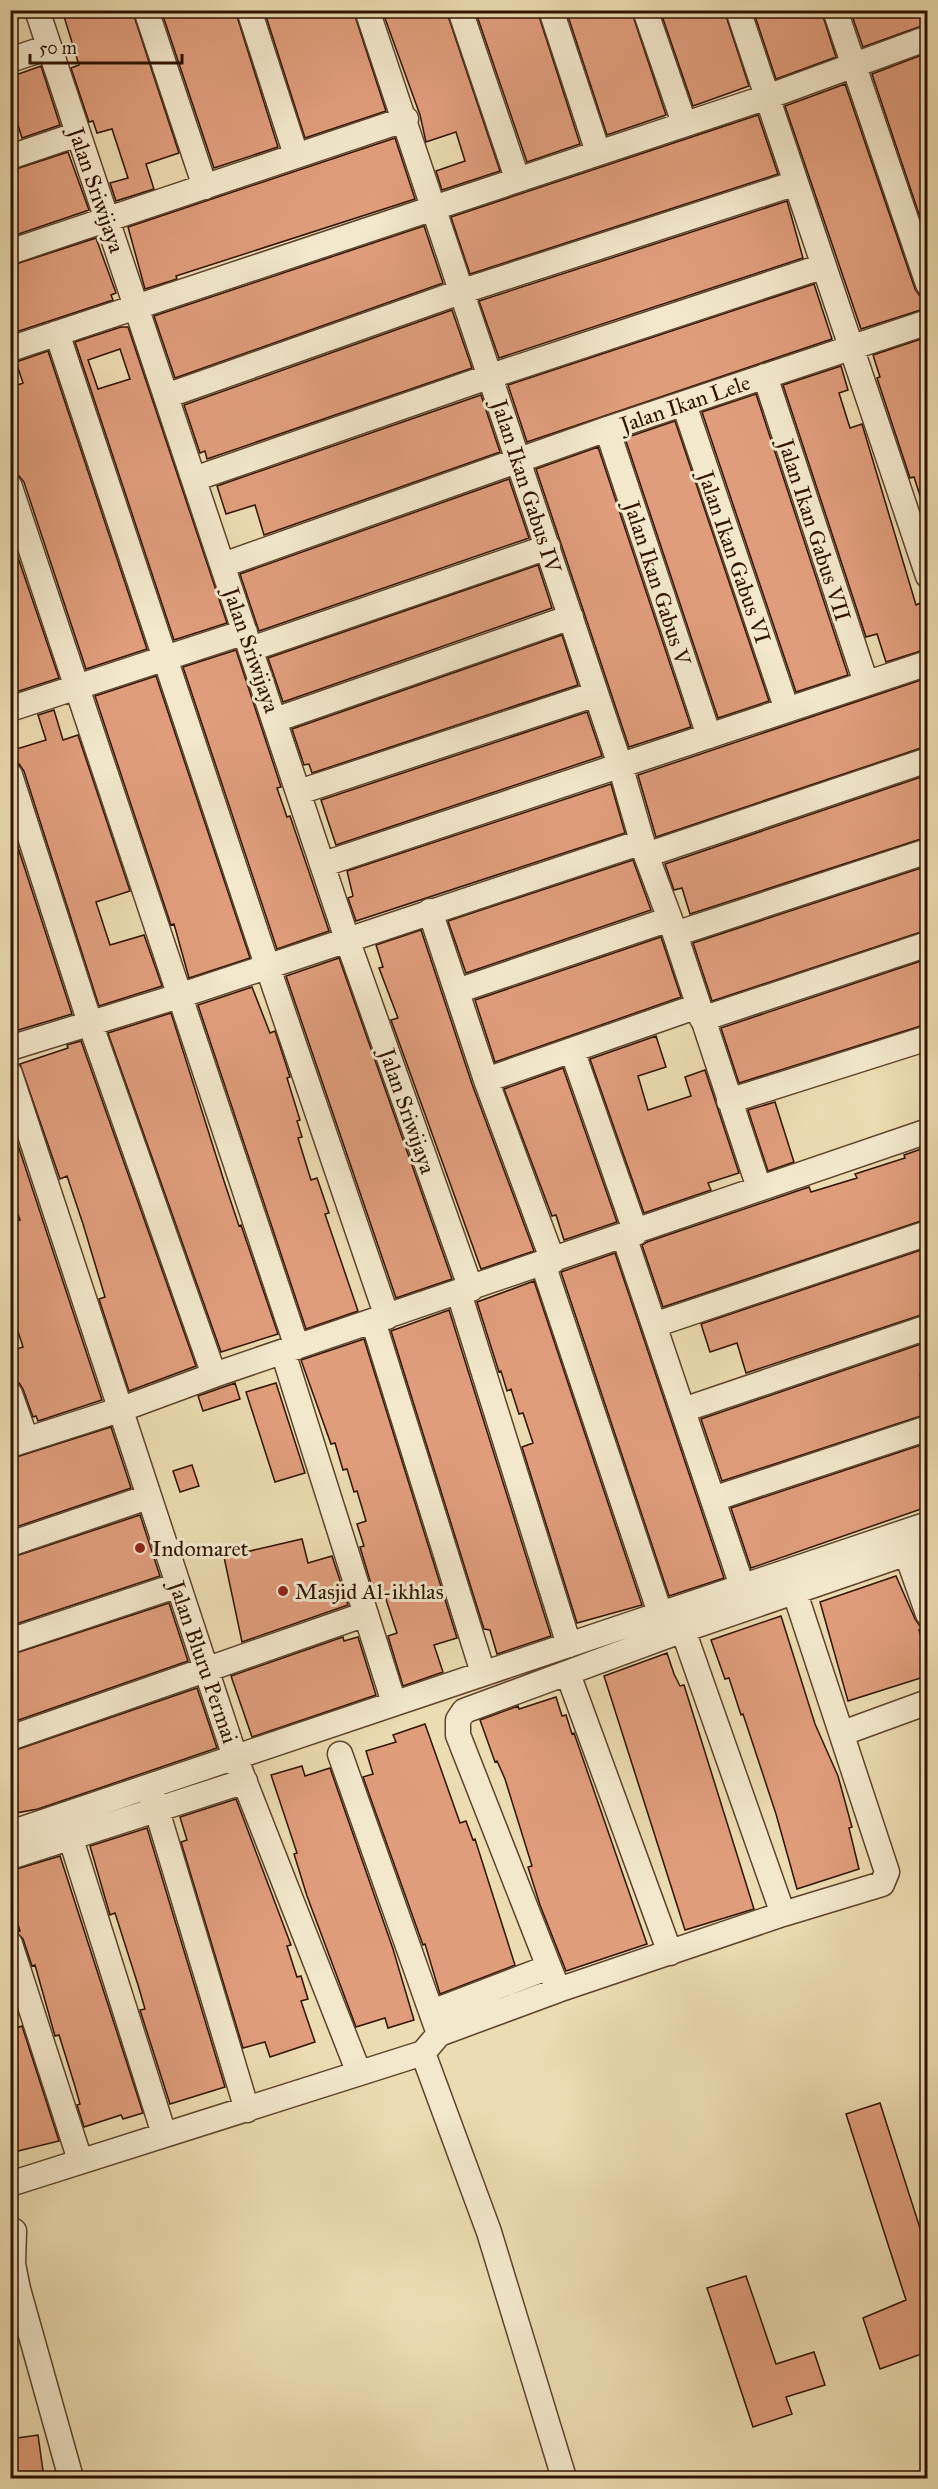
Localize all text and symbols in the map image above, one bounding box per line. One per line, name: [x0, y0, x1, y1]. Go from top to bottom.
scale bar: [30, 27, 182, 65]
text: 50 m: [39, 37, 77, 59]
street label: Jalan Sriwijaya: [62, 122, 131, 257]
street label: Jalan Ikan Lele: [615, 369, 754, 439]
street label: Jalan Ikan Gabus IV: [485, 394, 568, 578]
street label: Jalan Ikan Gabus VII: [772, 434, 857, 625]
street label: Jalan Ikan Gabus VI: [692, 466, 777, 647]
street label: Jalan Ikan Gabus V: [618, 496, 697, 670]
street label: Jalan Sriwijaya: [217, 582, 286, 717]
street label: Jalan Sriwijaya: [373, 1043, 442, 1178]
place label: Indomaret: [152, 1535, 249, 1562]
marker: Indomaret: [133, 1541, 147, 1555]
street label: Jalan Bluru Permai: [162, 1576, 244, 1747]
place label: Masjid Al-ikhlas: [295, 1578, 444, 1605]
marker: Masjid Al-ikhlas: [276, 1584, 290, 1598]

